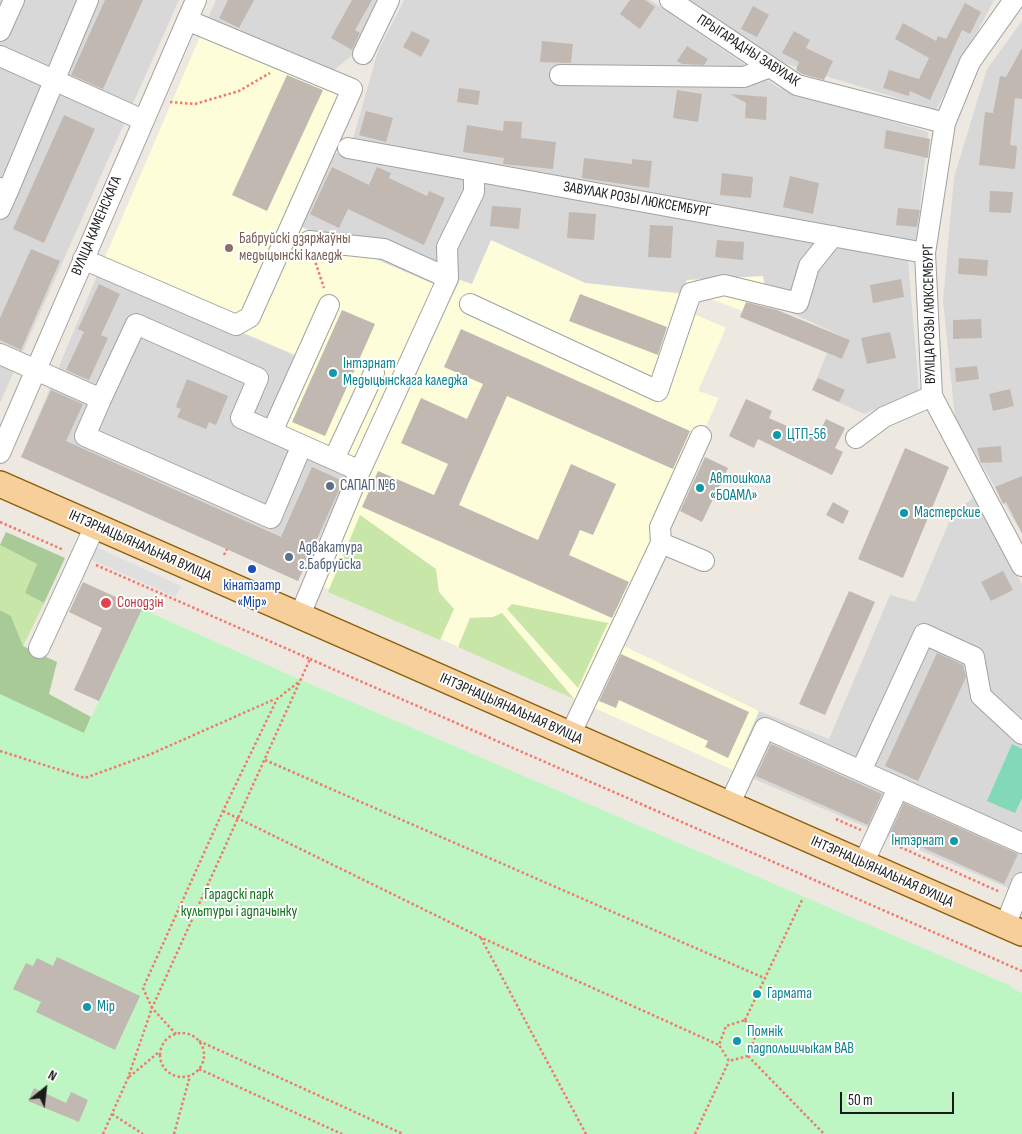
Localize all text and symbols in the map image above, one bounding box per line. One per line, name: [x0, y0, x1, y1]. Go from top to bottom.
street label: ПРЫГАРАДНЫ ЗАВУЛАК: [693, 11, 803, 91]
street label: ВУЛІЦА КАМЕНСКАГА: [68, 174, 126, 278]
street label: ЗАВУЛАК РОЗЫ ЛЮКСЕМБУРГ: [562, 178, 712, 222]
place label: Бабруйскі дзяржаўны медыцынскі каледж: [239, 230, 351, 265]
marker: Бабруйскі дзяржаўны медыцынскі каледж: [223, 242, 235, 254]
street label: ВУЛІЦА РОЗЫ ЛЮКСЕМБУРГ: [920, 244, 940, 384]
place label: Інтэрнат Медыцынскага каледжа: [343, 355, 468, 390]
marker: Інтэрнат Медыцынскага каледжа: [327, 367, 339, 379]
place label: ЦТП-56: [787, 426, 826, 444]
marker: ЦТП-56: [771, 429, 783, 441]
place label: Автошкола «БОАМЛ»: [710, 470, 771, 505]
place label: САПАП №6: [340, 477, 396, 495]
marker: САПАП №6: [324, 480, 336, 492]
marker: Автошкола «БОАМЛ»: [694, 482, 706, 494]
place label: Мастерские: [914, 504, 980, 522]
street label: ІНТЭРНАЦЫЯНАЛЬНАЯ ВУЛІЦА: [66, 506, 214, 586]
marker: Мастерские: [898, 507, 910, 519]
place label: Адвакатура г.Бабруйска: [299, 539, 363, 574]
marker: Адвакатура г.Бабруйска: [283, 551, 295, 563]
marker: кінатэатр «Мір»: [246, 563, 258, 575]
place label: кінатэатр «Мір»: [223, 577, 281, 612]
place label: Сонодзін: [117, 594, 164, 612]
marker: Сонодзін: [99, 596, 113, 610]
street label: ІНТЭРНАЦЫЯНАЛЬНАЯ ВУЛІЦА: [437, 669, 585, 749]
street label: ІНТЭРНАЦЫЯНАЛЬНАЯ ВУЛІЦА: [808, 832, 956, 912]
place label: Інтэрнат: [891, 832, 944, 850]
marker: Інтэрнат: [948, 835, 960, 847]
park label: Гарадскі парк культуры і адпачынку: [181, 886, 297, 921]
place label: Гармата: [767, 985, 812, 1003]
marker: Гармата: [751, 988, 763, 1000]
place label: Мір: [97, 998, 115, 1016]
marker: Мір: [81, 1001, 93, 1013]
place label: Помнік падпольшчыкам ВАВ: [747, 1023, 854, 1058]
marker: Помнік падпольшчыкам ВАВ: [731, 1035, 743, 1047]
north arrow: [20, 1064, 70, 1114]
text: N: [45, 1066, 60, 1085]
scale bar: [842, 1082, 956, 1114]
text: 50 m: [848, 1091, 873, 1110]

